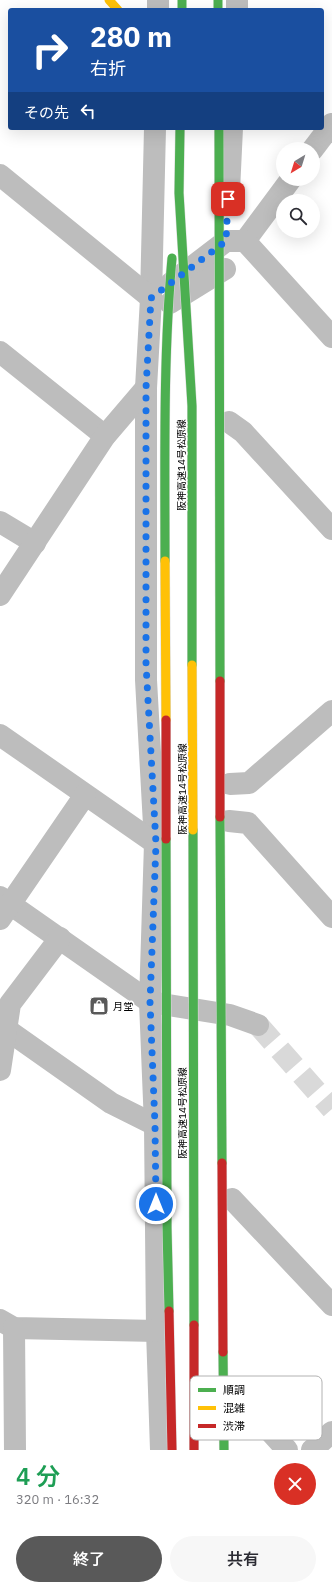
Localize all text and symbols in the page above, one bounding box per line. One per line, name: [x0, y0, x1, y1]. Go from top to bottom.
text: 280 m: [90, 18, 172, 55]
icon: right: [24, 24, 76, 76]
text: 右折: [90, 57, 126, 80]
icon: left: [77, 100, 99, 122]
text: その先: [24, 103, 69, 122]
north arrow: [276, 142, 320, 186]
map controls: [276, 142, 320, 238]
pin: [211, 182, 245, 216]
icon: arrive: [217, 188, 239, 210]
button: search: [276, 194, 320, 238]
street label: 阪神高速14号松原線: [175, 419, 188, 511]
street label: 阪神高速14号松原線: [176, 743, 189, 835]
shop icon: 月堂: [88, 995, 110, 1017]
place label: 月堂: [113, 1000, 133, 1013]
street label: 阪神高速14号松原線: [176, 1067, 189, 1159]
position arrow: [135, 1183, 177, 1225]
legend: [190, 1376, 322, 1440]
text: 順調: [223, 1383, 245, 1397]
text: 混雑: [223, 1401, 245, 1415]
text: 渋滞: [223, 1419, 245, 1433]
text: 4 分: [16, 1460, 60, 1492]
button: close: [274, 1463, 316, 1505]
text: 320 m · 16:32: [16, 1491, 99, 1508]
button: 終了: [16, 1536, 162, 1582]
button: 共有: [170, 1536, 316, 1582]

